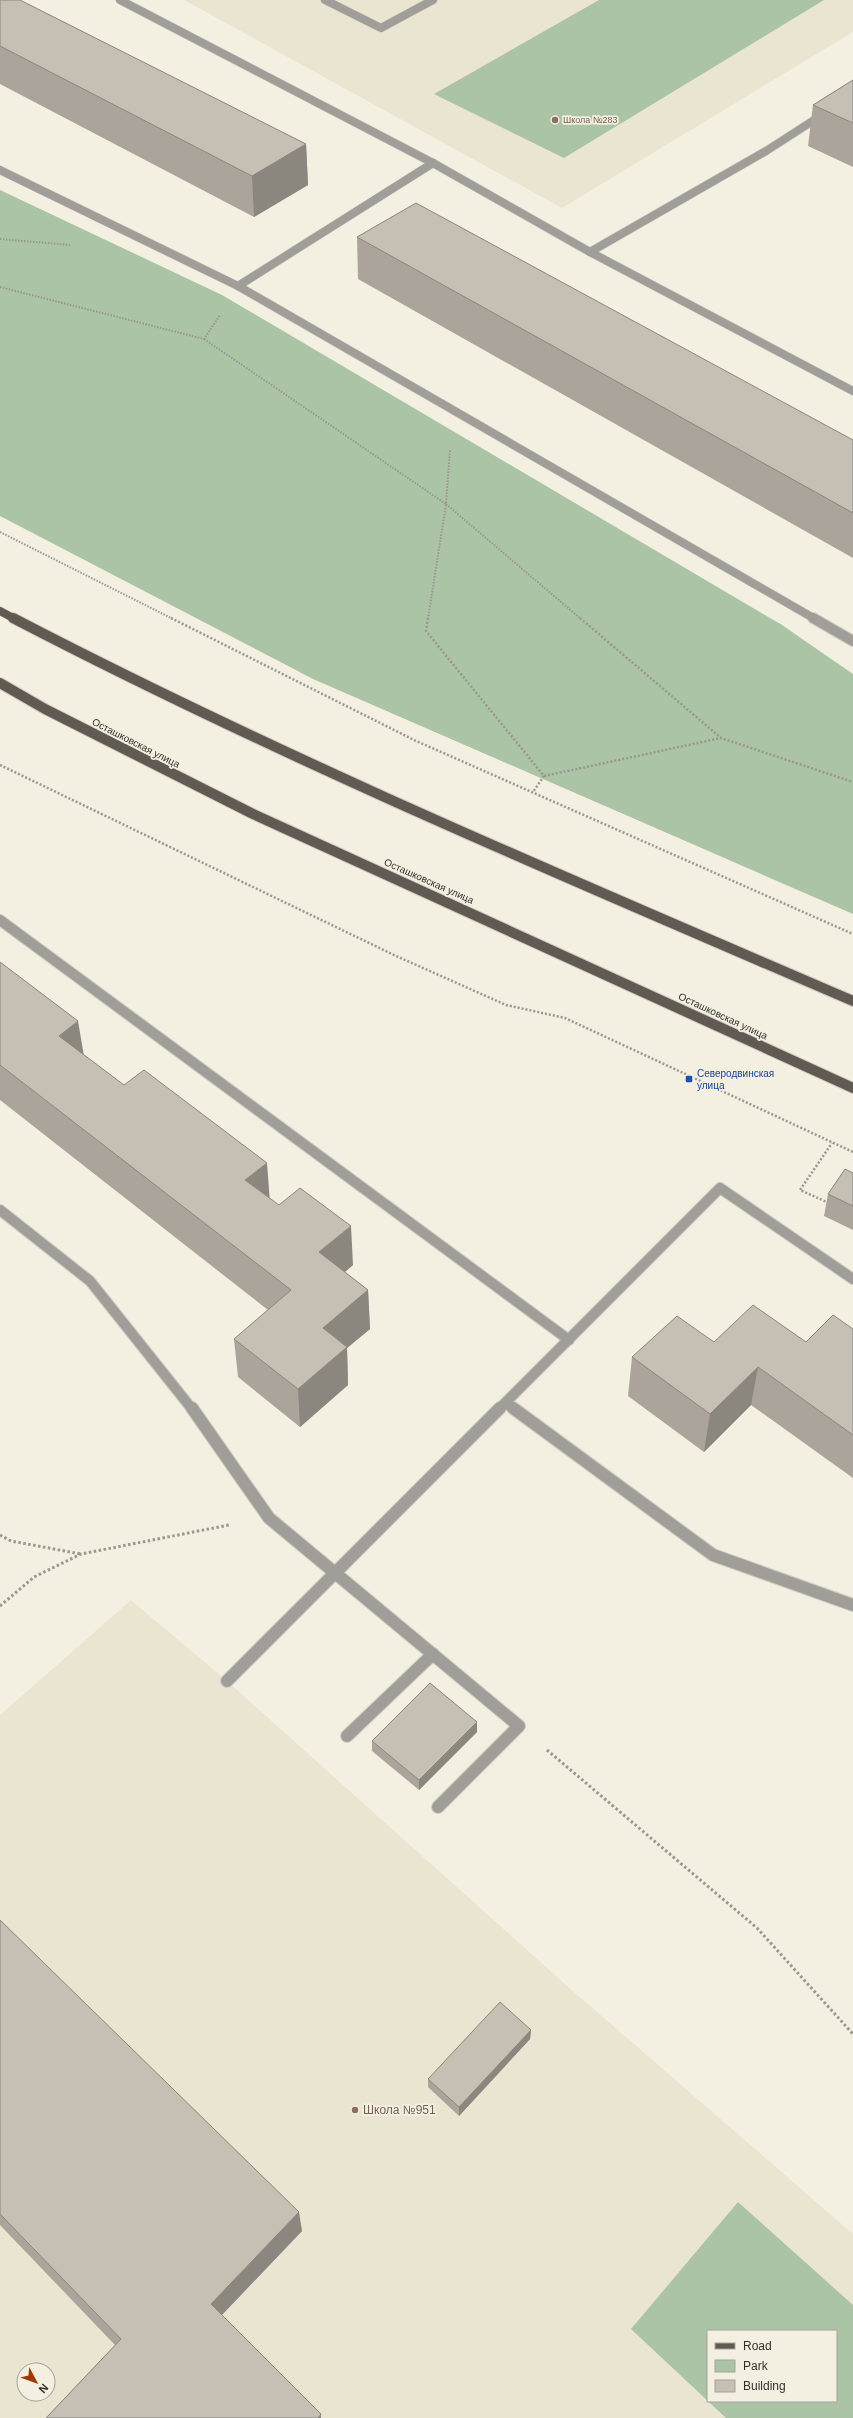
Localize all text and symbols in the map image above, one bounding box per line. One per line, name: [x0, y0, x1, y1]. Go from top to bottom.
marker: Школа №283: [550, 115, 560, 125]
place label: Школа №283: [563, 115, 618, 125]
street label: Осташковская улица: [90, 716, 182, 770]
street label: Осташковская улица: [382, 856, 476, 906]
street label: Осташковская улица: [677, 991, 770, 1042]
place label: Северодвинская улица: [697, 1068, 774, 1091]
marker: Северодвинская улица: [684, 1074, 694, 1084]
place label: Школа №951: [363, 2103, 436, 2117]
marker: Школа №951: [350, 2105, 360, 2115]
legend: [707, 2330, 837, 2402]
text: Road: [743, 2339, 772, 2353]
text: Park: [743, 2359, 769, 2373]
north arrow: [16, 2362, 56, 2402]
text: Building: [743, 2379, 786, 2393]
text: N: [36, 2382, 51, 2396]

